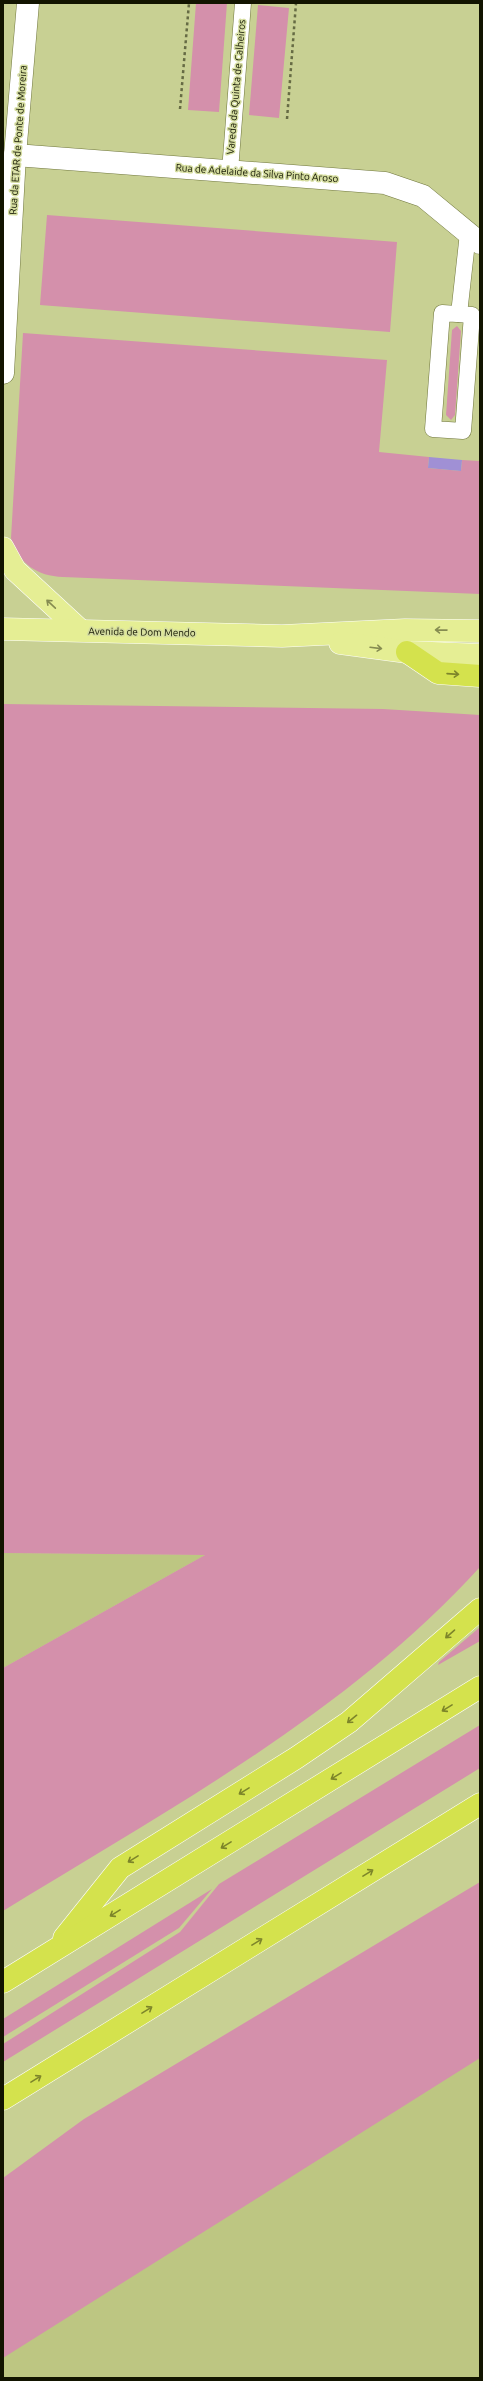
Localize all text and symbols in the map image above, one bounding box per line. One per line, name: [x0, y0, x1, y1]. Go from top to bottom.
street label: Vareda da Quinta de Calheiros: [225, 19, 247, 155]
street label: Rua da ETAR de Ponte de Moreira: [7, 65, 29, 215]
street label: Rua de Adelaide da Silva Pinto Aroso: [175, 162, 339, 184]
one-way arrow: [46, 599, 56, 609]
street label: Avenida de Dom Mendo: [88, 626, 196, 638]
one-way arrow: [435, 627, 448, 634]
one-way arrow: [369, 644, 382, 651]
one-way arrow: [446, 670, 459, 677]
one-way arrow: [445, 1630, 456, 1639]
one-way arrow: [441, 1704, 453, 1712]
one-way arrow: [347, 1714, 357, 1723]
one-way arrow: [331, 1772, 342, 1780]
one-way arrow: [238, 1787, 250, 1795]
one-way arrow: [220, 1841, 232, 1849]
one-way arrow: [128, 1855, 139, 1863]
one-way arrow: [362, 1869, 374, 1877]
one-way arrow: [110, 1909, 121, 1917]
one-way arrow: [251, 1937, 263, 1945]
one-way arrow: [141, 2006, 152, 2014]
one-way arrow: [30, 2074, 42, 2082]

